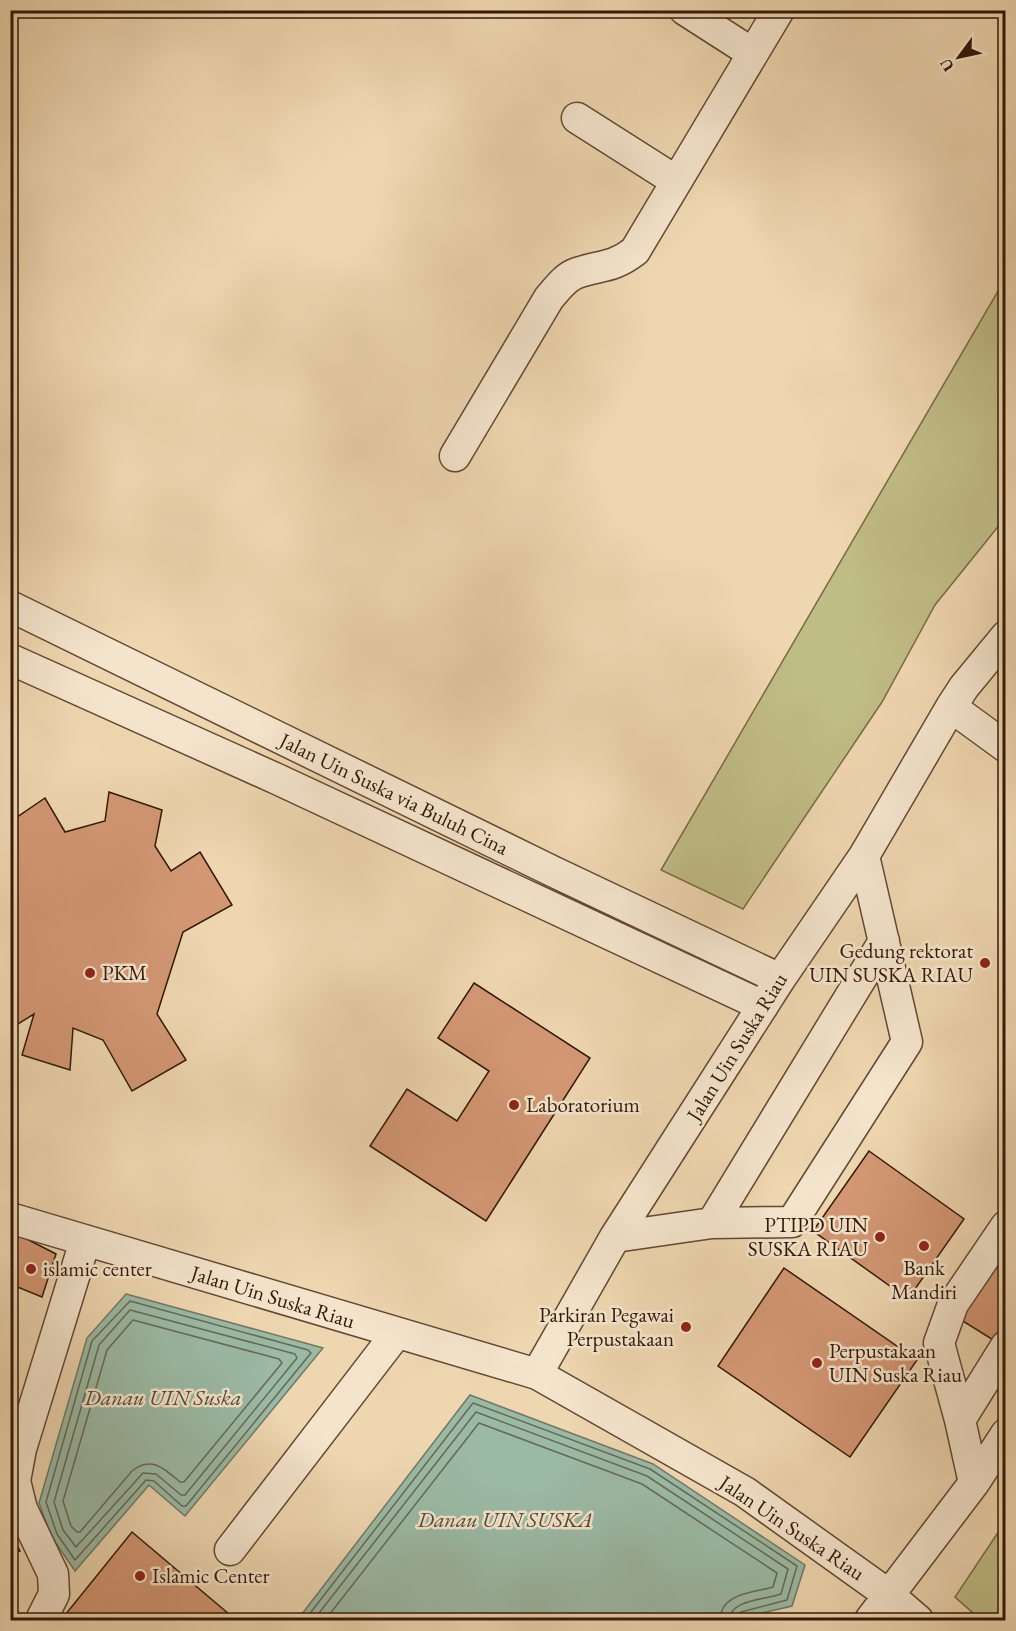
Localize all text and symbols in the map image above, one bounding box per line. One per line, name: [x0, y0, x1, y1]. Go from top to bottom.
north arrow: [929, 27, 989, 87]
text: U: [935, 54, 959, 76]
street label: Jalan Uin Suska via Buluh Cina: [274, 725, 514, 861]
place label: Gedung rektorat UIN SUSKA RIAU: [809, 937, 973, 988]
marker: Gedung rektorat UIN SUSKA RIAU: [978, 956, 992, 970]
place label: PKM: [102, 959, 147, 986]
marker: PKM: [83, 966, 97, 980]
street label: Jalan Uin Suska Riau: [679, 968, 793, 1128]
place label: Laboratorium: [526, 1091, 640, 1118]
marker: Laboratorium: [507, 1098, 521, 1112]
place label: PTIPD UIN SUSKA RIAU: [748, 1211, 868, 1262]
marker: PTIPD UIN SUSKA RIAU: [873, 1230, 887, 1244]
marker: Bank Mandiri: [917, 1239, 931, 1253]
place label: Bank Mandiri: [891, 1254, 957, 1305]
place label: islamic center: [43, 1255, 152, 1282]
street label: Jalan Uin Suska Riau: [186, 1258, 358, 1334]
marker: islamic center: [24, 1262, 38, 1276]
place label: Parkiran Pegawai Perpustakaan: [539, 1301, 674, 1352]
marker: Parkiran Pegawai Perpustakaan: [679, 1320, 693, 1334]
place label: Perpustakaan UIN Suska Riau: [829, 1337, 962, 1388]
marker: Perpustakaan UIN Suska Riau: [810, 1356, 824, 1370]
water label: Danau UIN Suska: [83, 1383, 242, 1412]
street label: Jalan Uin Suska Riau: [713, 1468, 870, 1586]
water label: Danau UIN SUSKA: [416, 1505, 593, 1534]
place label: Islamic Center: [152, 1562, 270, 1589]
marker: Islamic Center: [133, 1569, 147, 1583]

